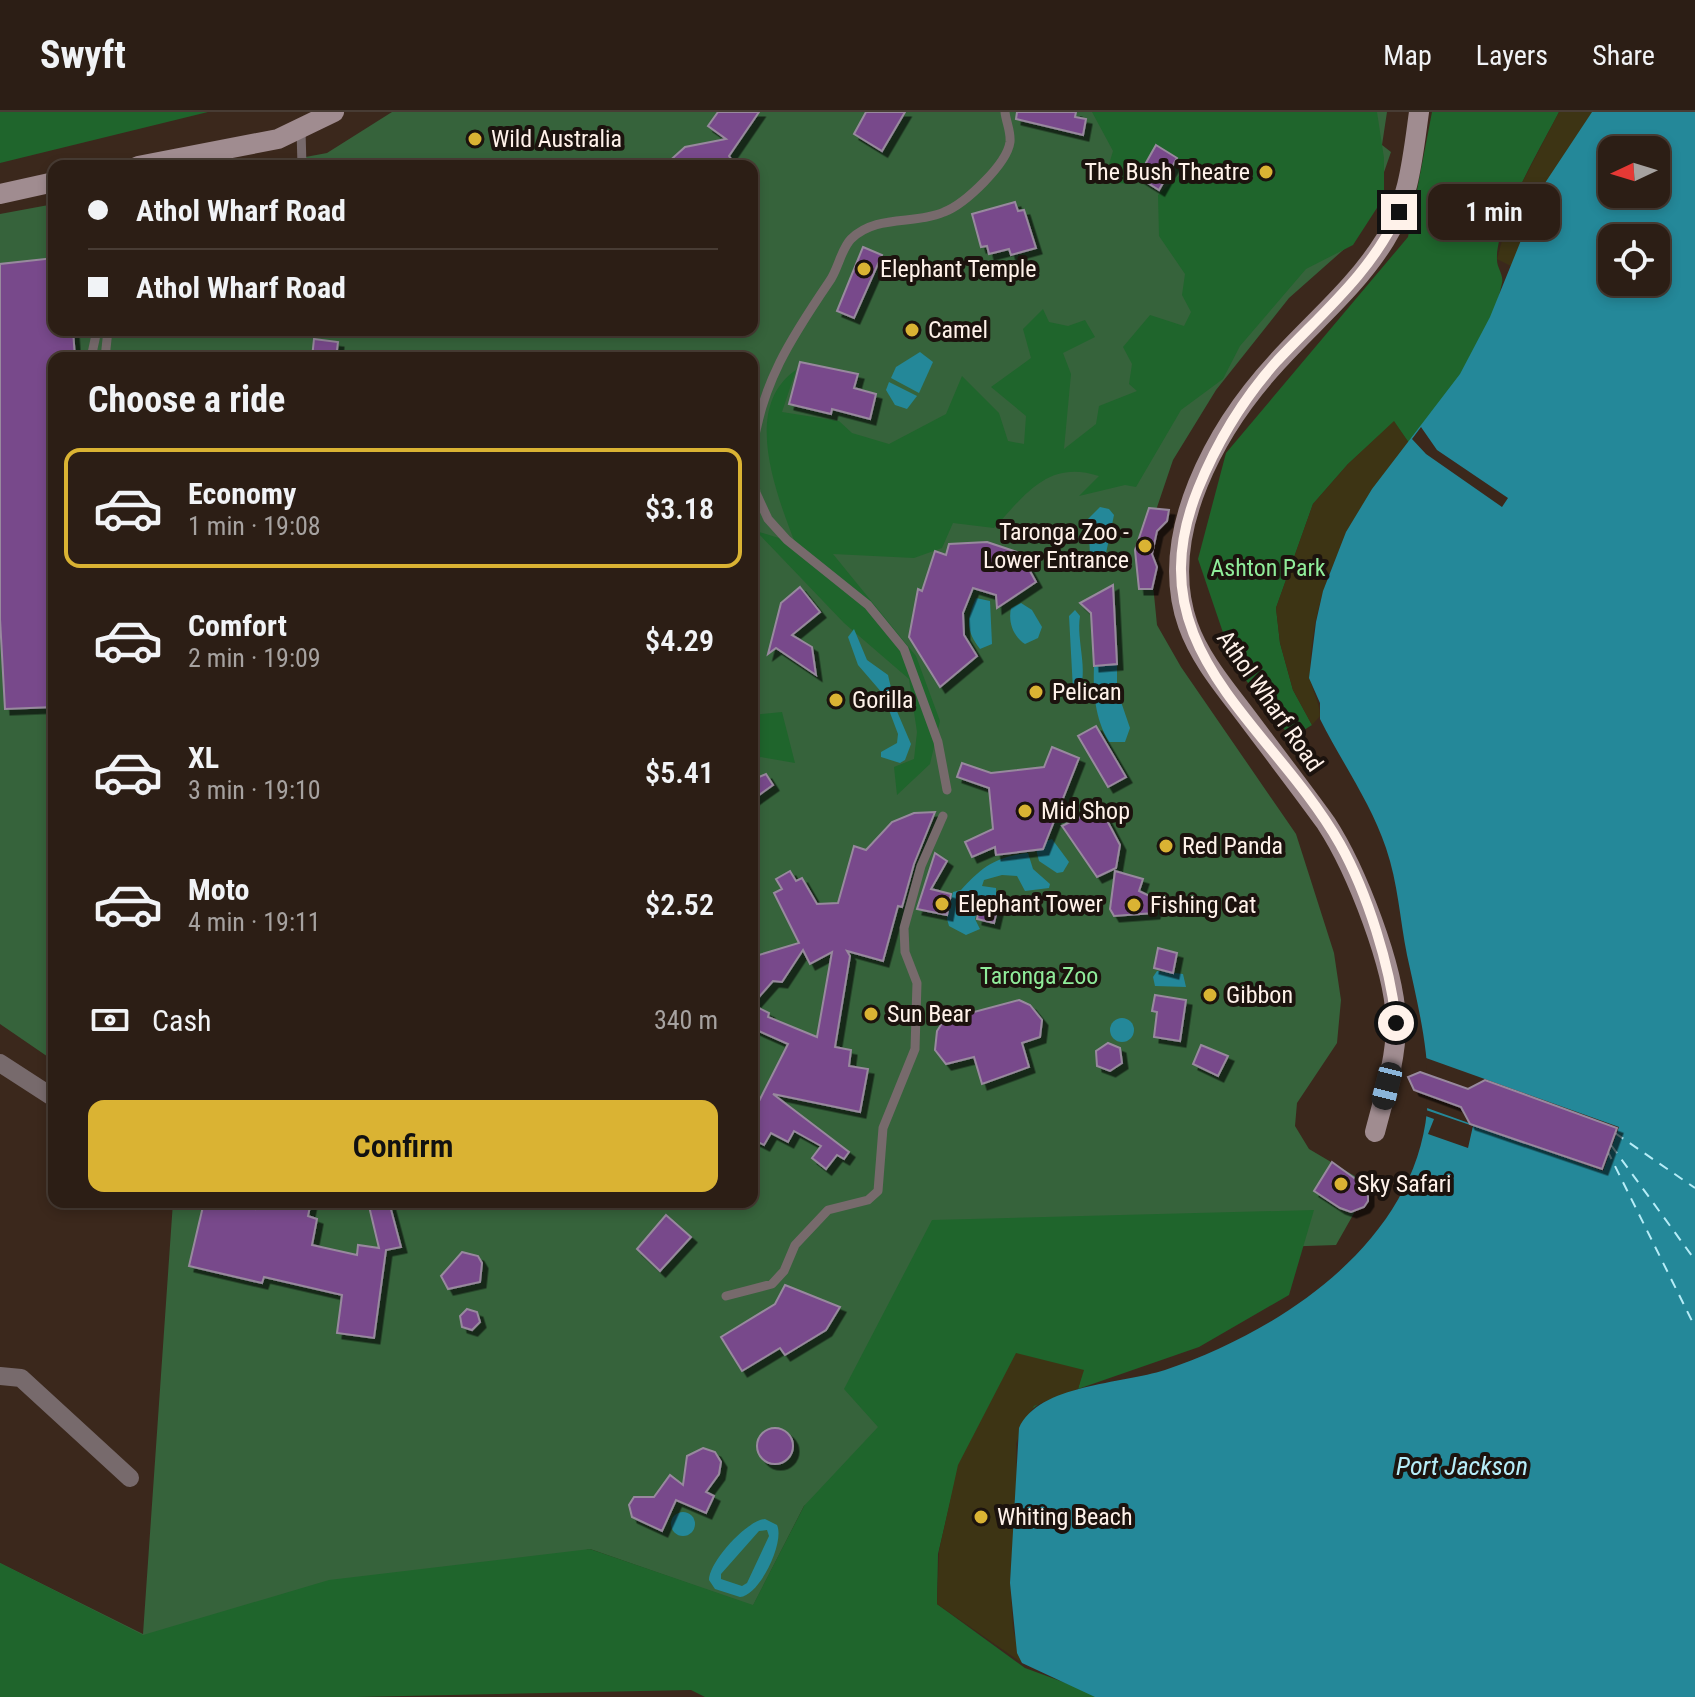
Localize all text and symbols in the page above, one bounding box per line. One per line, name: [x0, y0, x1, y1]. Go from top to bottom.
text: Swyft: [40, 33, 126, 77]
text: Map: [1383, 39, 1432, 72]
text: Layers: [1476, 39, 1548, 72]
text: Share: [1592, 39, 1655, 72]
place label: Wild Australia: [491, 125, 622, 153]
marker: Wild Australia: [466, 130, 484, 148]
north arrow: [1598, 136, 1670, 208]
map controls: [1598, 136, 1670, 296]
place label: The Bush Theatre: [1085, 158, 1250, 186]
marker: The Bush Theatre: [1257, 163, 1275, 181]
callout: 1 min: [1427, 184, 1559, 240]
text: Athol Wharf Road: [136, 193, 346, 228]
route end: [1381, 194, 1417, 230]
text: 1 min: [1465, 197, 1523, 227]
button: locate: [1598, 224, 1670, 296]
place label: Elephant Temple: [880, 255, 1037, 283]
marker: Elephant Temple: [855, 260, 873, 278]
text: Athol Wharf Road: [136, 270, 346, 305]
place label: Camel: [928, 316, 988, 344]
marker: Camel: [903, 321, 921, 339]
text: Choose a ride: [88, 379, 285, 421]
icon: car: [92, 472, 164, 544]
text: Economy: [188, 476, 296, 511]
text: $3.18: [645, 491, 714, 526]
text: 1 min · 19:08: [188, 511, 321, 541]
place label: Taronga Zoo - Lower Entrance: [983, 518, 1129, 574]
marker: Taronga Zoo - Lower Entrance: [1136, 537, 1154, 555]
park label: Ashton Park: [1210, 554, 1326, 582]
icon: car: [92, 604, 164, 676]
text: Comfort: [188, 608, 287, 643]
text: $4.29: [645, 623, 714, 658]
street label: Athol Wharf Road: [1211, 625, 1329, 777]
text: 2 min · 19:09: [188, 643, 321, 673]
place label: Pelican: [1052, 678, 1122, 706]
marker: Pelican: [1027, 683, 1045, 701]
place label: Gorilla: [852, 686, 914, 714]
marker: Gorilla: [827, 691, 845, 709]
icon: car: [92, 736, 164, 808]
text: XL: [188, 740, 219, 775]
text: $5.41: [645, 755, 714, 790]
text: 3 min · 19:10: [188, 775, 321, 805]
place label: Mid Shop: [1041, 797, 1130, 825]
marker: Mid Shop: [1016, 802, 1034, 820]
place label: Red Panda: [1182, 832, 1283, 860]
marker: Red Panda: [1157, 837, 1175, 855]
icon: car: [92, 868, 164, 940]
text: Moto: [188, 872, 249, 907]
text: $2.52: [645, 887, 714, 922]
place label: Elephant Tower: [958, 890, 1103, 918]
place label: Fishing Cat: [1150, 891, 1256, 919]
marker: Elephant Tower: [933, 895, 951, 913]
marker: Fishing Cat: [1125, 896, 1143, 914]
text: 4 min · 19:11: [188, 907, 321, 937]
park label: Taronga Zoo: [980, 962, 1098, 990]
place label: Gibbon: [1226, 981, 1293, 1009]
marker: Gibbon: [1201, 986, 1219, 1004]
icon: cash: [88, 998, 132, 1042]
place label: Sun Bear: [887, 1000, 971, 1028]
text: Cash: [152, 1003, 212, 1038]
text: 340 m: [654, 1005, 718, 1035]
marker: Sun Bear: [862, 1005, 880, 1023]
route start: [1378, 1005, 1414, 1041]
car: [1370, 1060, 1404, 1112]
button: Confirm: [88, 1100, 718, 1192]
place label: Sky Safari: [1357, 1170, 1452, 1198]
marker: Sky Safari: [1332, 1175, 1350, 1193]
water label: Port Jackson: [1396, 1451, 1528, 1481]
place label: Whiting Beach: [997, 1503, 1132, 1531]
marker: Whiting Beach: [972, 1508, 990, 1526]

